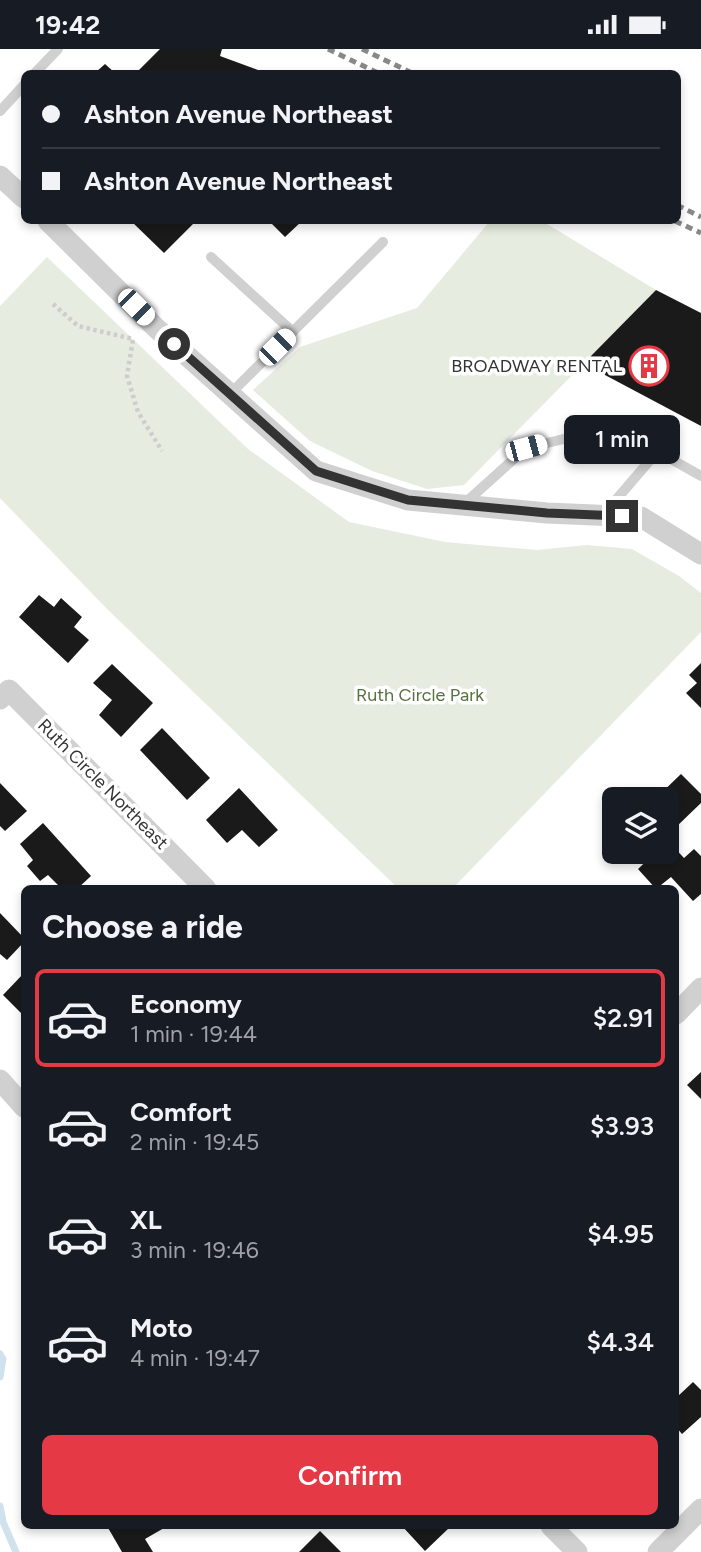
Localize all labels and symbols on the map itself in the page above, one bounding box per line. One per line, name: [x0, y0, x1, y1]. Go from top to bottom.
car: [114, 285, 159, 329]
car: [255, 325, 300, 369]
route start: [158, 328, 190, 360]
building icon: BROADWAY RENTAL: [628, 345, 670, 387]
place label: BROADWAY RENTAL: [451, 355, 623, 377]
callout: 1 min: [564, 414, 680, 463]
car: [503, 432, 550, 464]
route end: [606, 500, 638, 532]
park label: Ruth Circle Park: [356, 684, 484, 706]
street label: Ruth Circle Northeast: [33, 714, 173, 854]

